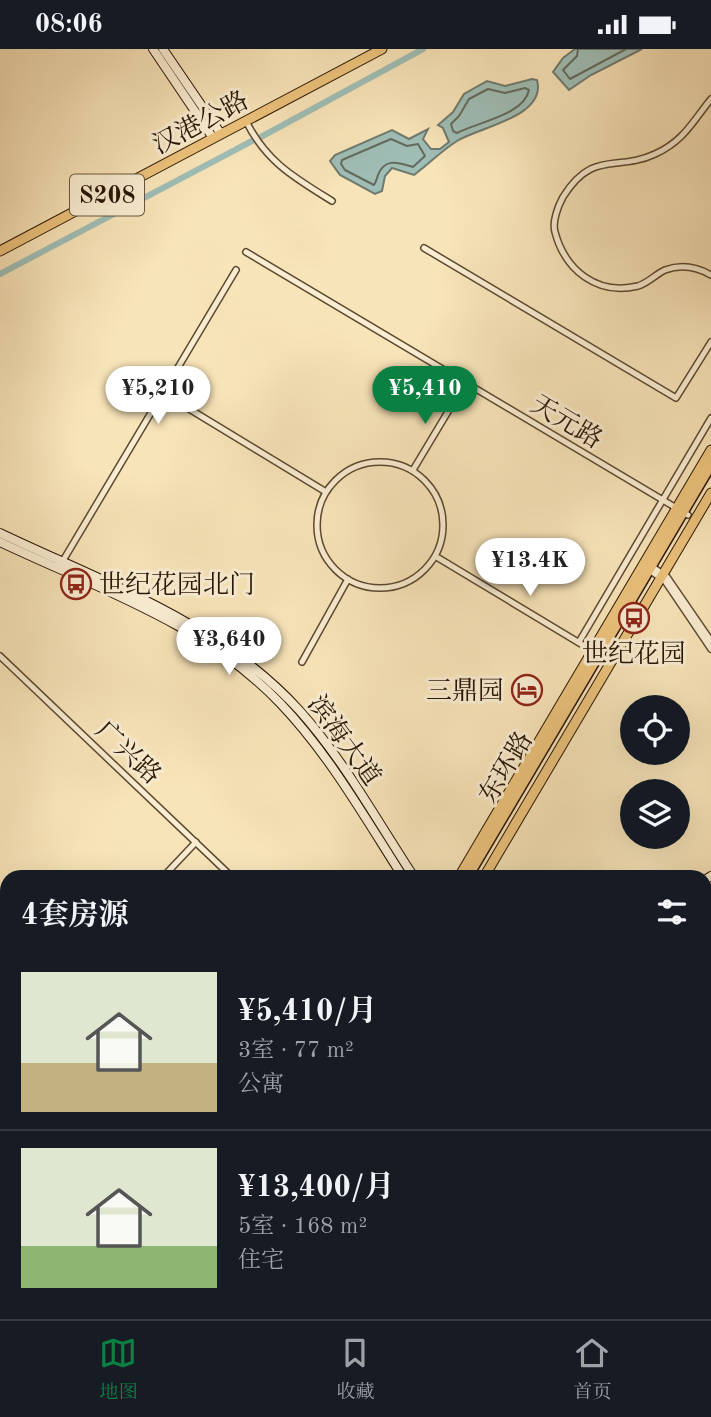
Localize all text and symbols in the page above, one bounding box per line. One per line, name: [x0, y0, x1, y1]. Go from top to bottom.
text: 08:06: [35, 12, 103, 38]
street label: 汉港公路: [148, 86, 253, 160]
road number: S208: [70, 175, 144, 215]
pin: ¥5,210: [101, 367, 215, 426]
pin: ¥5,410: [368, 367, 482, 426]
text: ¥5,210: [121, 377, 195, 400]
text: ¥5,410: [388, 377, 462, 400]
street label: 天元路: [526, 390, 607, 454]
pin: ¥13.4K: [473, 539, 587, 598]
text: ¥13.4K: [491, 549, 569, 572]
bus stop icon: 世纪花园北门: [59, 567, 93, 601]
place label: 世纪花园北门: [99, 571, 255, 599]
bus stop icon: 世纪花园: [617, 601, 651, 635]
pin: ¥3,640: [172, 617, 286, 677]
text: ¥3,640: [192, 628, 266, 651]
place label: 世纪花园: [582, 640, 686, 668]
hotel icon: 三鼎园: [510, 673, 544, 707]
place label: 三鼎园: [426, 677, 504, 705]
street label: 滨海大道: [302, 690, 386, 791]
map controls: [620, 695, 690, 849]
button: locate: [620, 695, 690, 765]
street label: 广兴路: [90, 716, 166, 790]
street label: 东环路: [474, 727, 538, 808]
button: layers: [620, 779, 690, 849]
icon: filters: [653, 893, 691, 931]
text: 4套房源: [21, 901, 128, 931]
text: ¥5,410/月: [238, 997, 377, 1027]
icon: home: [77, 1000, 161, 1084]
text: 3室 · 77 m²: [238, 1039, 354, 1062]
text: 公寓: [238, 1073, 284, 1096]
text: ¥13,400/月: [238, 1173, 394, 1203]
icon: home: [77, 1176, 161, 1260]
text: 5室 · 168 m²: [238, 1215, 367, 1238]
text: 住宅: [238, 1249, 284, 1272]
tab: 地图: [99, 1334, 138, 1405]
tab: 收藏: [336, 1334, 375, 1405]
tab: 首页: [573, 1334, 612, 1405]

